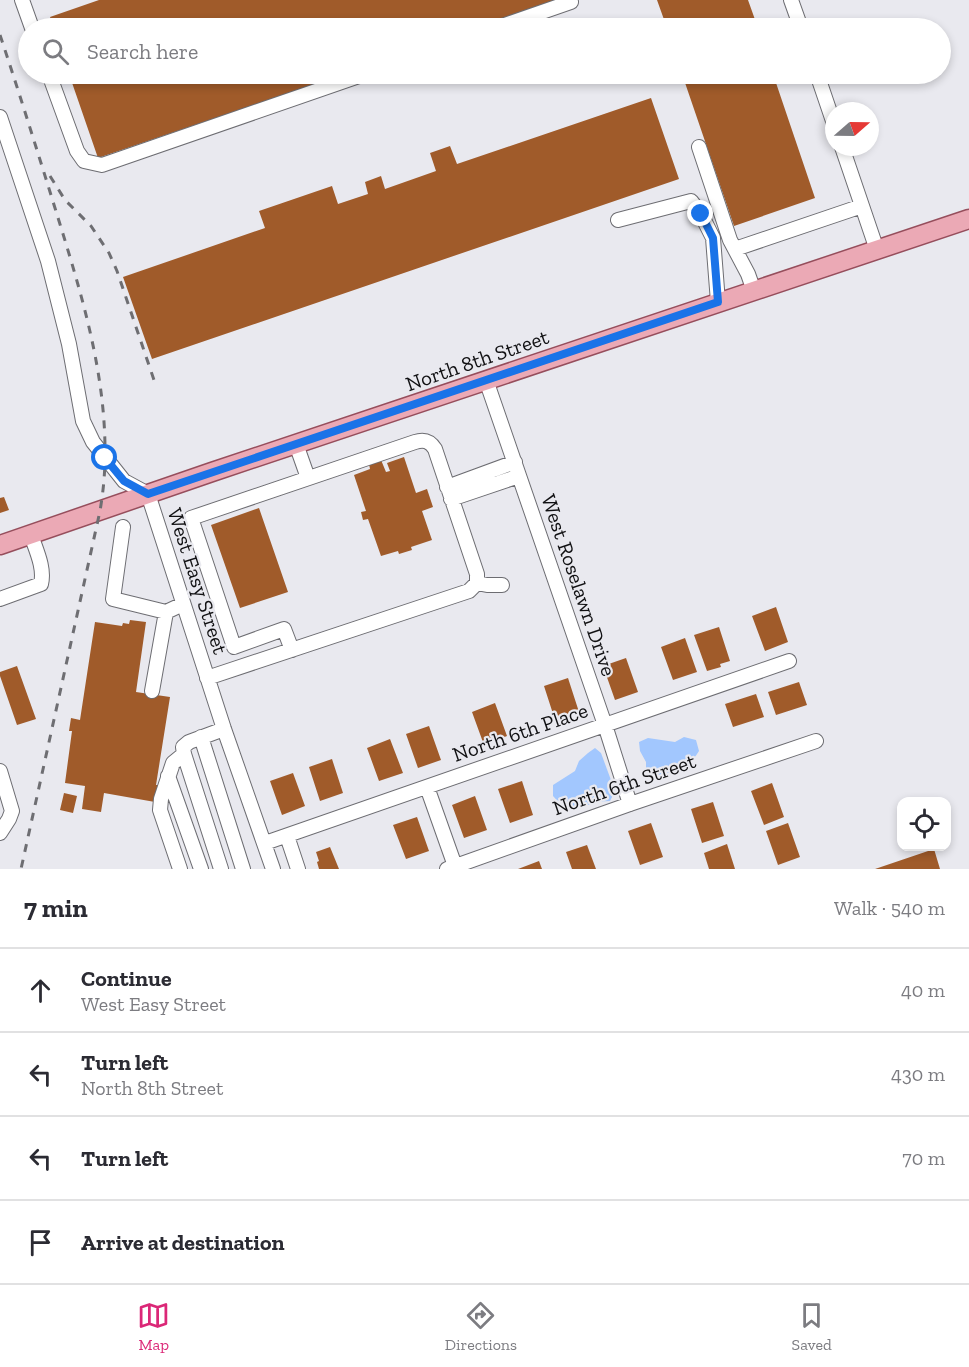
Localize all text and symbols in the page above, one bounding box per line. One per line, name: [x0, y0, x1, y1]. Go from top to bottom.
search box: [18, 18, 951, 84]
icon: search: [39, 35, 72, 68]
text: Search here: [87, 38, 198, 65]
north arrow: [825, 102, 879, 156]
route end: [687, 200, 713, 226]
street label: North 8th Street: [402, 324, 552, 396]
route start: [91, 444, 117, 470]
street label: West Roselawn Drive: [536, 491, 622, 679]
street label: West Easy Street: [163, 505, 233, 657]
street label: North 6th Place: [449, 697, 591, 767]
street label: North 6th Street: [549, 748, 699, 820]
map controls: [897, 797, 951, 851]
button: locate: [897, 797, 951, 851]
text: 7 min: [24, 892, 88, 924]
text: Walk · 540 m: [834, 896, 945, 920]
text: Continue: [81, 965, 172, 992]
icon: ahead: [24, 974, 57, 1007]
text: 40 m: [901, 978, 945, 1002]
text: West Easy Street: [81, 992, 226, 1016]
text: Turn left: [81, 1049, 168, 1076]
icon: left: [24, 1058, 57, 1091]
text: 430 m: [891, 1062, 945, 1086]
text: North 8th Street: [81, 1076, 223, 1100]
icon: left: [24, 1142, 57, 1175]
text: Turn left: [81, 1145, 168, 1172]
text: 70 m: [902, 1146, 945, 1170]
icon: arrive: [24, 1226, 57, 1259]
text: Arrive at destination: [81, 1229, 284, 1256]
tab: Map: [137, 1299, 170, 1354]
tab: Directions: [445, 1299, 517, 1354]
tab: Saved: [792, 1299, 832, 1354]

